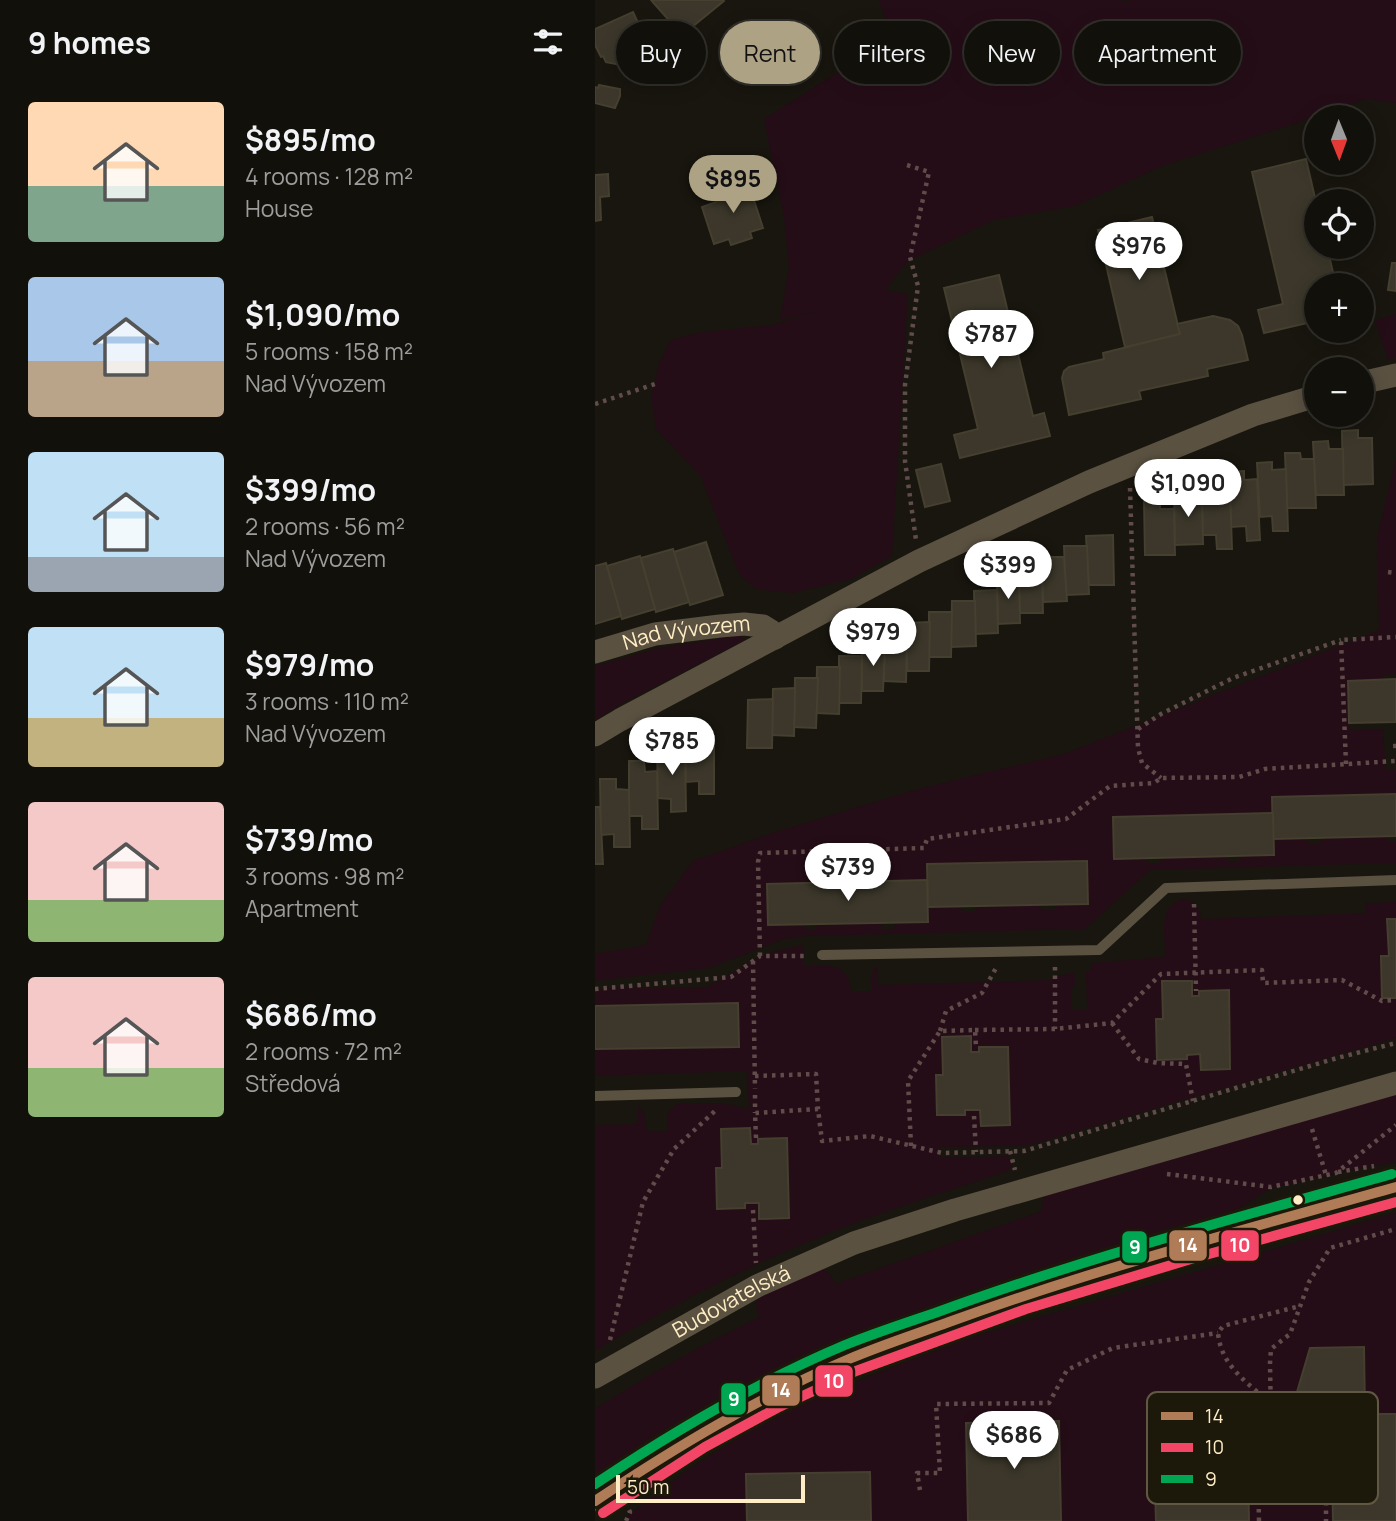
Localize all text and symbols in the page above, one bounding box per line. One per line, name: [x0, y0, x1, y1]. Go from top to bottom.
chip: Buy: [616, 21, 706, 84]
chip: Rent: [720, 21, 820, 84]
chip: Filters: [834, 21, 950, 84]
chip: New: [964, 21, 1060, 84]
chip: Apartment: [1074, 21, 1241, 84]
text: 9 homes: [28, 22, 151, 63]
icon: filters: [529, 23, 567, 61]
north arrow: [1304, 105, 1374, 175]
map controls: [1304, 105, 1374, 427]
text: $895/mo: [245, 119, 376, 160]
icon: home: [84, 130, 168, 214]
pin: $895: [692, 156, 774, 215]
text: 4 rooms · 128 m²: [245, 160, 413, 192]
text: $895: [705, 162, 761, 194]
button: locate: [1304, 189, 1374, 259]
text: House: [245, 192, 314, 224]
pin: $976: [1098, 222, 1180, 282]
text: $976: [1111, 229, 1167, 261]
button: +: [1304, 273, 1374, 343]
text: $1,090/mo: [245, 294, 400, 335]
icon: home: [84, 305, 168, 389]
pin: $787: [950, 310, 1032, 370]
text: $787: [964, 317, 1018, 349]
text: 5 rooms · 158 m²: [245, 335, 413, 367]
button: −: [1304, 357, 1374, 427]
text: Nad Vývozem: [245, 367, 386, 399]
pin: $1,090: [1131, 460, 1245, 519]
text: $1,090: [1150, 466, 1226, 498]
text: $399/mo: [245, 469, 376, 510]
icon: home: [84, 480, 168, 564]
text: 2 rooms · 56 m²: [245, 510, 405, 542]
text: Nad Vývozem: [245, 542, 386, 574]
pin: $399: [967, 542, 1049, 601]
text: $399: [980, 548, 1036, 580]
pin: $979: [832, 608, 914, 668]
street label: Nad Vývozem: [619, 609, 751, 656]
text: $979: [845, 615, 901, 647]
text: $979/mo: [245, 644, 374, 685]
icon: home: [84, 655, 168, 739]
text: 3 rooms · 110 m²: [245, 685, 409, 717]
text: Nad Vývozem: [245, 717, 386, 749]
pin: $785: [631, 718, 713, 777]
text: $785: [645, 724, 699, 756]
text: $739/mo: [245, 819, 373, 860]
icon: home: [84, 830, 168, 914]
pin: $739: [807, 844, 889, 903]
text: $739: [821, 850, 875, 882]
text: 3 rooms · 98 m²: [245, 860, 405, 892]
text: Apartment: [245, 892, 359, 924]
text: $686/mo: [245, 994, 377, 1035]
icon: home: [84, 1005, 168, 1089]
text: 2 rooms · 72 m²: [245, 1035, 402, 1067]
text: Středová: [245, 1067, 340, 1099]
unlabelled marker: [1291, 1193, 1305, 1207]
line badge: 14: [1168, 1229, 1208, 1262]
line badge: 10: [1220, 1229, 1260, 1262]
line badge: 9: [1121, 1230, 1148, 1264]
text: 14: [1178, 1232, 1198, 1258]
text: 10: [1230, 1232, 1250, 1258]
text: 9: [1129, 1234, 1141, 1260]
street label: Budovatelská: [667, 1258, 794, 1344]
line badge: 10: [814, 1364, 854, 1398]
text: 10: [824, 1368, 844, 1394]
line badge: 14: [761, 1374, 801, 1407]
text: 14: [771, 1377, 791, 1403]
line badge: 9: [720, 1382, 747, 1416]
text: 9: [728, 1386, 740, 1412]
legend: [1147, 1392, 1378, 1504]
text: 14: [1205, 1403, 1224, 1429]
pin: $686: [973, 1412, 1055, 1471]
text: $686: [985, 1418, 1043, 1450]
text: 10: [1205, 1434, 1224, 1460]
text: 9: [1205, 1466, 1217, 1492]
scale bar: [616, 1472, 805, 1504]
text: 50 m: [627, 1474, 669, 1500]

